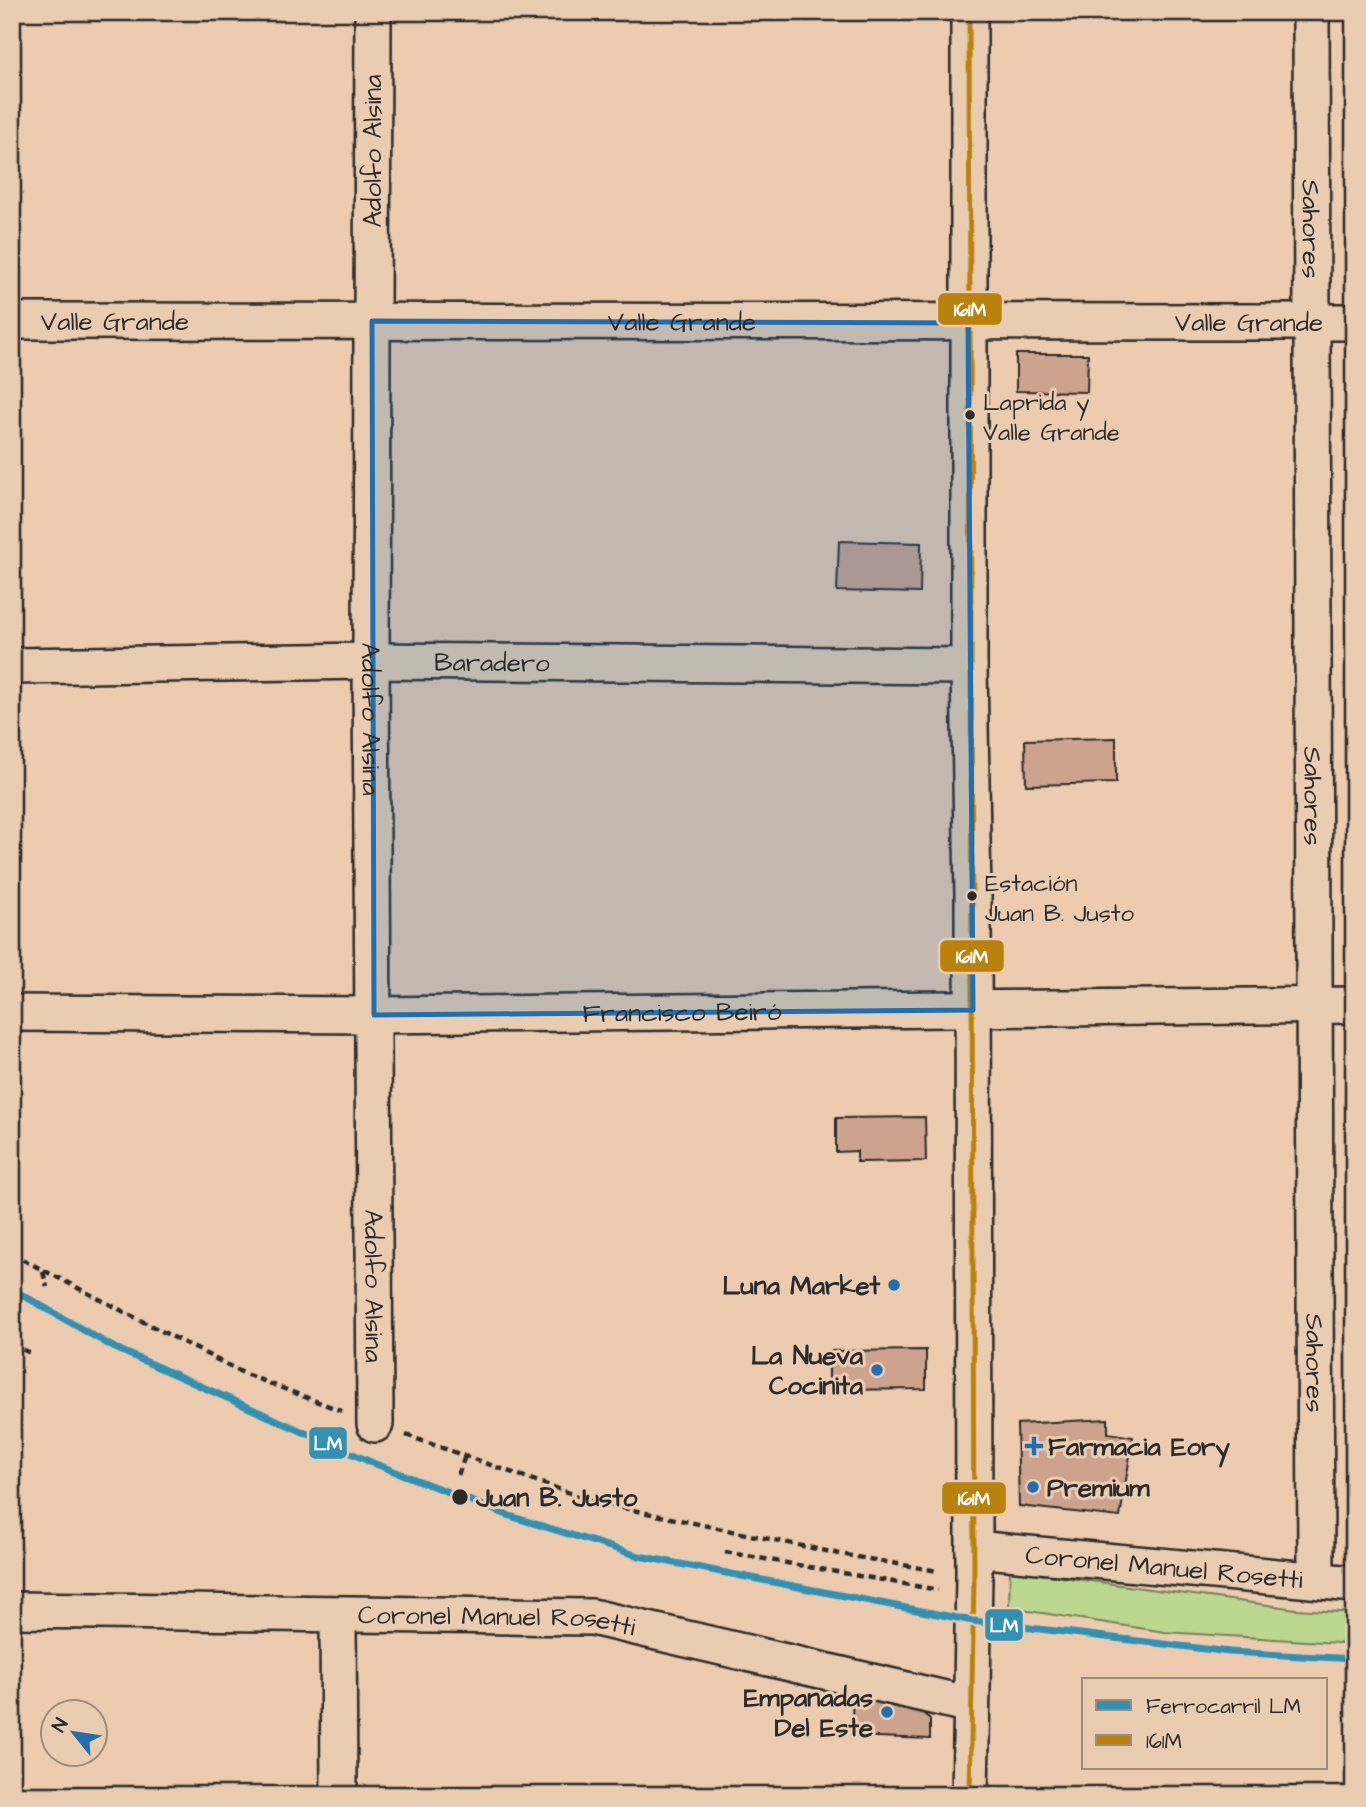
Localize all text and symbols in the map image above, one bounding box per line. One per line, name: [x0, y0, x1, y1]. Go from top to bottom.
street label: Adolfo Alsina: [355, 74, 391, 228]
street label: Sahores: [1293, 179, 1329, 279]
line badge: 161M: [937, 292, 1003, 326]
text: 161M: [954, 297, 987, 324]
street label: Valle Grande: [41, 304, 189, 340]
street label: Valle Grande: [608, 304, 756, 341]
street label: Valle Grande: [1175, 305, 1323, 341]
place label: Laprida y Valle Grande: [983, 386, 1120, 450]
marker: Laprida y Valle Grande: [963, 408, 977, 422]
street label: Adolfo Alsina: [352, 642, 389, 796]
street label: Baradero: [434, 645, 550, 681]
street label: Sahores: [1294, 746, 1331, 846]
place label: Estación Juan B. Justo: [985, 867, 1134, 931]
marker: Estación Juan B. Justo: [965, 889, 979, 903]
line badge: 161M: [939, 939, 1005, 973]
text: 161M: [956, 944, 989, 971]
street label: Francisco Beiró: [582, 994, 782, 1032]
street label: Adolfo Alsina: [355, 1209, 392, 1363]
place label: Luna Market: [723, 1268, 880, 1304]
marker: Luna Market: [886, 1277, 902, 1293]
street label: Sahores: [1296, 1313, 1332, 1413]
place label: La Nueva Cocinita: [751, 1338, 864, 1404]
marker: La Nueva Cocinita: [869, 1362, 885, 1378]
line badge: LM: [308, 1426, 348, 1460]
place label: Farmacia Eory: [1048, 1429, 1230, 1468]
text: LM: [314, 1431, 343, 1458]
marker: Farmacia Eory: [1026, 1438, 1042, 1454]
place label: Premium: [1047, 1470, 1150, 1506]
marker: Premium: [1025, 1479, 1041, 1495]
place label: Juan B. Justo: [475, 1480, 638, 1516]
line badge: 161M: [941, 1481, 1007, 1515]
text: 161M: [958, 1486, 991, 1513]
marker: Juan B. Justo: [450, 1487, 470, 1507]
street label: Coronel Manuel Rosetti: [1024, 1537, 1304, 1598]
street label: Coronel Manuel Rosetti: [358, 1597, 639, 1646]
line badge: LM: [984, 1608, 1024, 1642]
text: LM: [990, 1613, 1019, 1640]
legend: [1082, 1678, 1328, 1769]
place label: Empanadas Del Este: [744, 1680, 873, 1746]
text: Ferrocarril LM: [1146, 1692, 1301, 1721]
north arrow: [38, 1699, 108, 1769]
marker: Empanadas Del Este: [879, 1704, 895, 1720]
text: N: [46, 1713, 75, 1737]
text: 161M: [1146, 1727, 1182, 1756]

